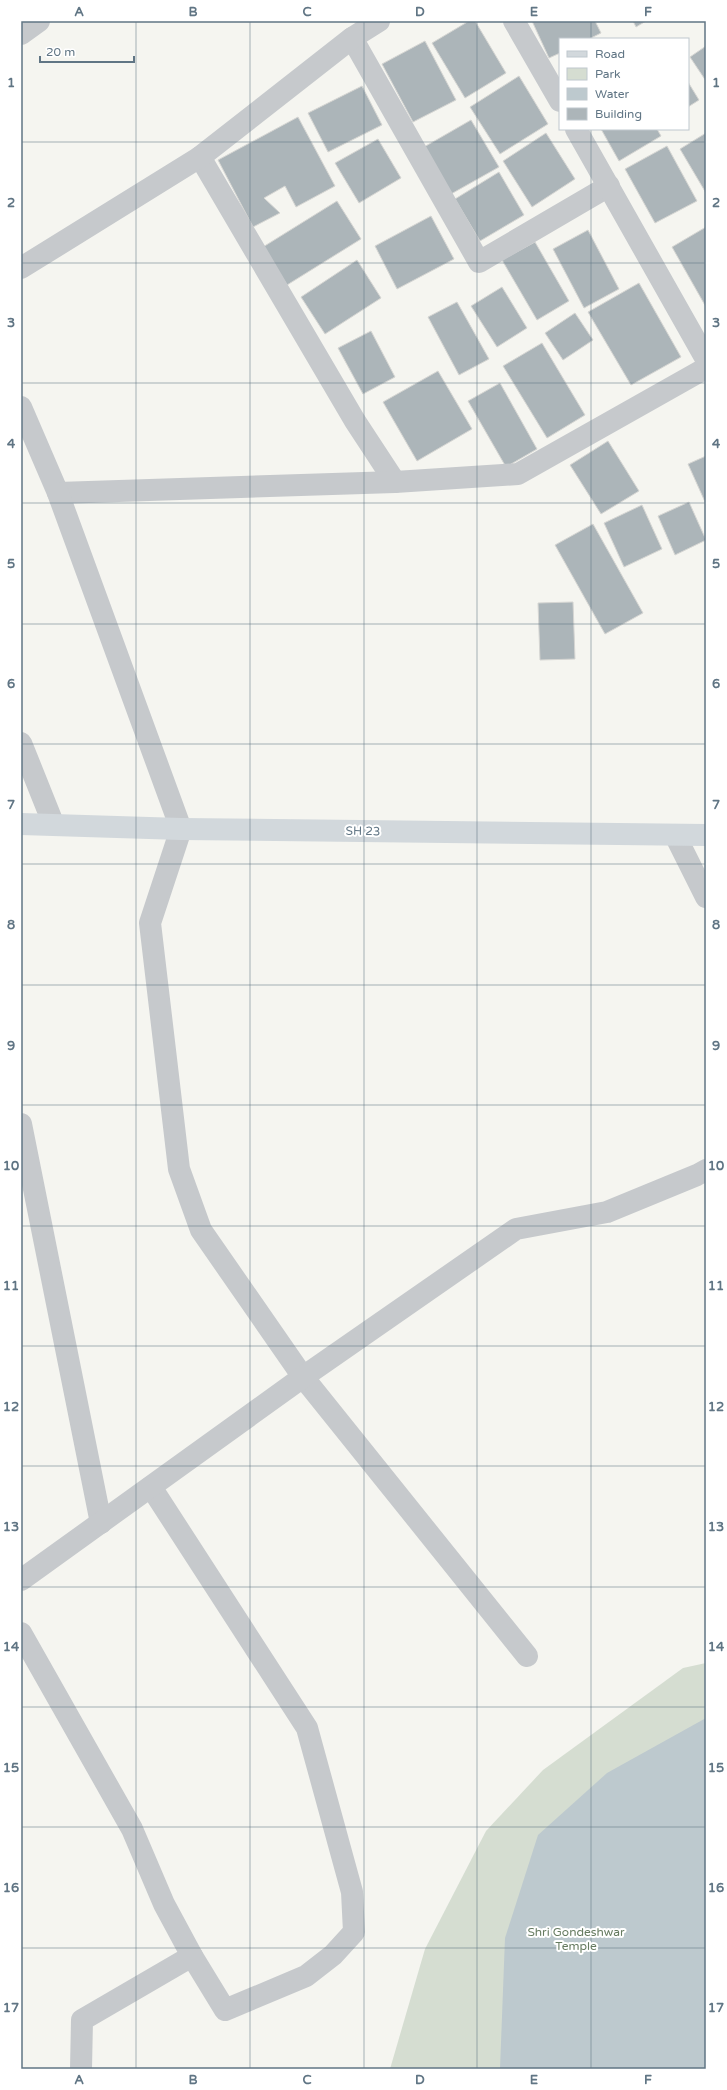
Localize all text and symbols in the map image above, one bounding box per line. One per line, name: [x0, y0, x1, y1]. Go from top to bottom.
text: A: [74, 4, 84, 20]
text: B: [188, 4, 198, 20]
text: C: [302, 4, 312, 20]
text: D: [415, 4, 425, 20]
text: E: [530, 4, 538, 20]
text: F: [644, 4, 652, 20]
scale bar: [40, 38, 134, 64]
legend: [559, 38, 689, 130]
text: 20 m: [46, 45, 75, 59]
text: Road: [595, 47, 625, 61]
text: Park: [595, 67, 621, 81]
text: 1: [7, 75, 15, 91]
text: 1: [712, 75, 720, 91]
text: Water: [595, 87, 630, 101]
text: Building: [595, 107, 642, 121]
text: 2: [7, 195, 15, 211]
text: 2: [712, 195, 720, 211]
text: 3: [7, 315, 15, 331]
text: 3: [712, 315, 720, 331]
text: 4: [7, 436, 16, 452]
text: 4: [712, 436, 721, 452]
text: 5: [7, 556, 15, 572]
text: 5: [712, 556, 720, 572]
text: 6: [7, 676, 15, 692]
text: 6: [712, 676, 720, 692]
text: 7: [7, 797, 15, 813]
text: 7: [712, 797, 720, 813]
street label: SH 23: [346, 824, 380, 838]
text: 8: [7, 917, 15, 933]
text: 8: [712, 917, 720, 933]
text: 9: [7, 1038, 15, 1054]
text: 9: [712, 1038, 720, 1054]
text: 10: [3, 1158, 19, 1174]
text: 10: [708, 1158, 724, 1174]
text: 11: [3, 1278, 19, 1294]
text: 11: [708, 1278, 724, 1294]
text: 12: [3, 1399, 19, 1415]
text: 12: [708, 1399, 724, 1415]
text: 13: [3, 1519, 19, 1535]
text: 13: [708, 1519, 724, 1535]
text: 14: [3, 1639, 20, 1655]
text: 14: [708, 1639, 725, 1655]
text: 15: [3, 1760, 19, 1776]
text: 15: [708, 1760, 724, 1776]
text: 16: [3, 1880, 19, 1896]
text: 16: [708, 1880, 724, 1896]
park label: Shri Gondeshwar Temple: [527, 1925, 625, 1953]
text: 17: [3, 2000, 19, 2016]
text: 17: [708, 2000, 724, 2016]
text: A: [74, 2072, 84, 2088]
text: B: [188, 2072, 198, 2088]
text: C: [302, 2072, 312, 2088]
text: D: [415, 2072, 425, 2088]
text: E: [530, 2072, 538, 2088]
text: F: [644, 2072, 652, 2088]

